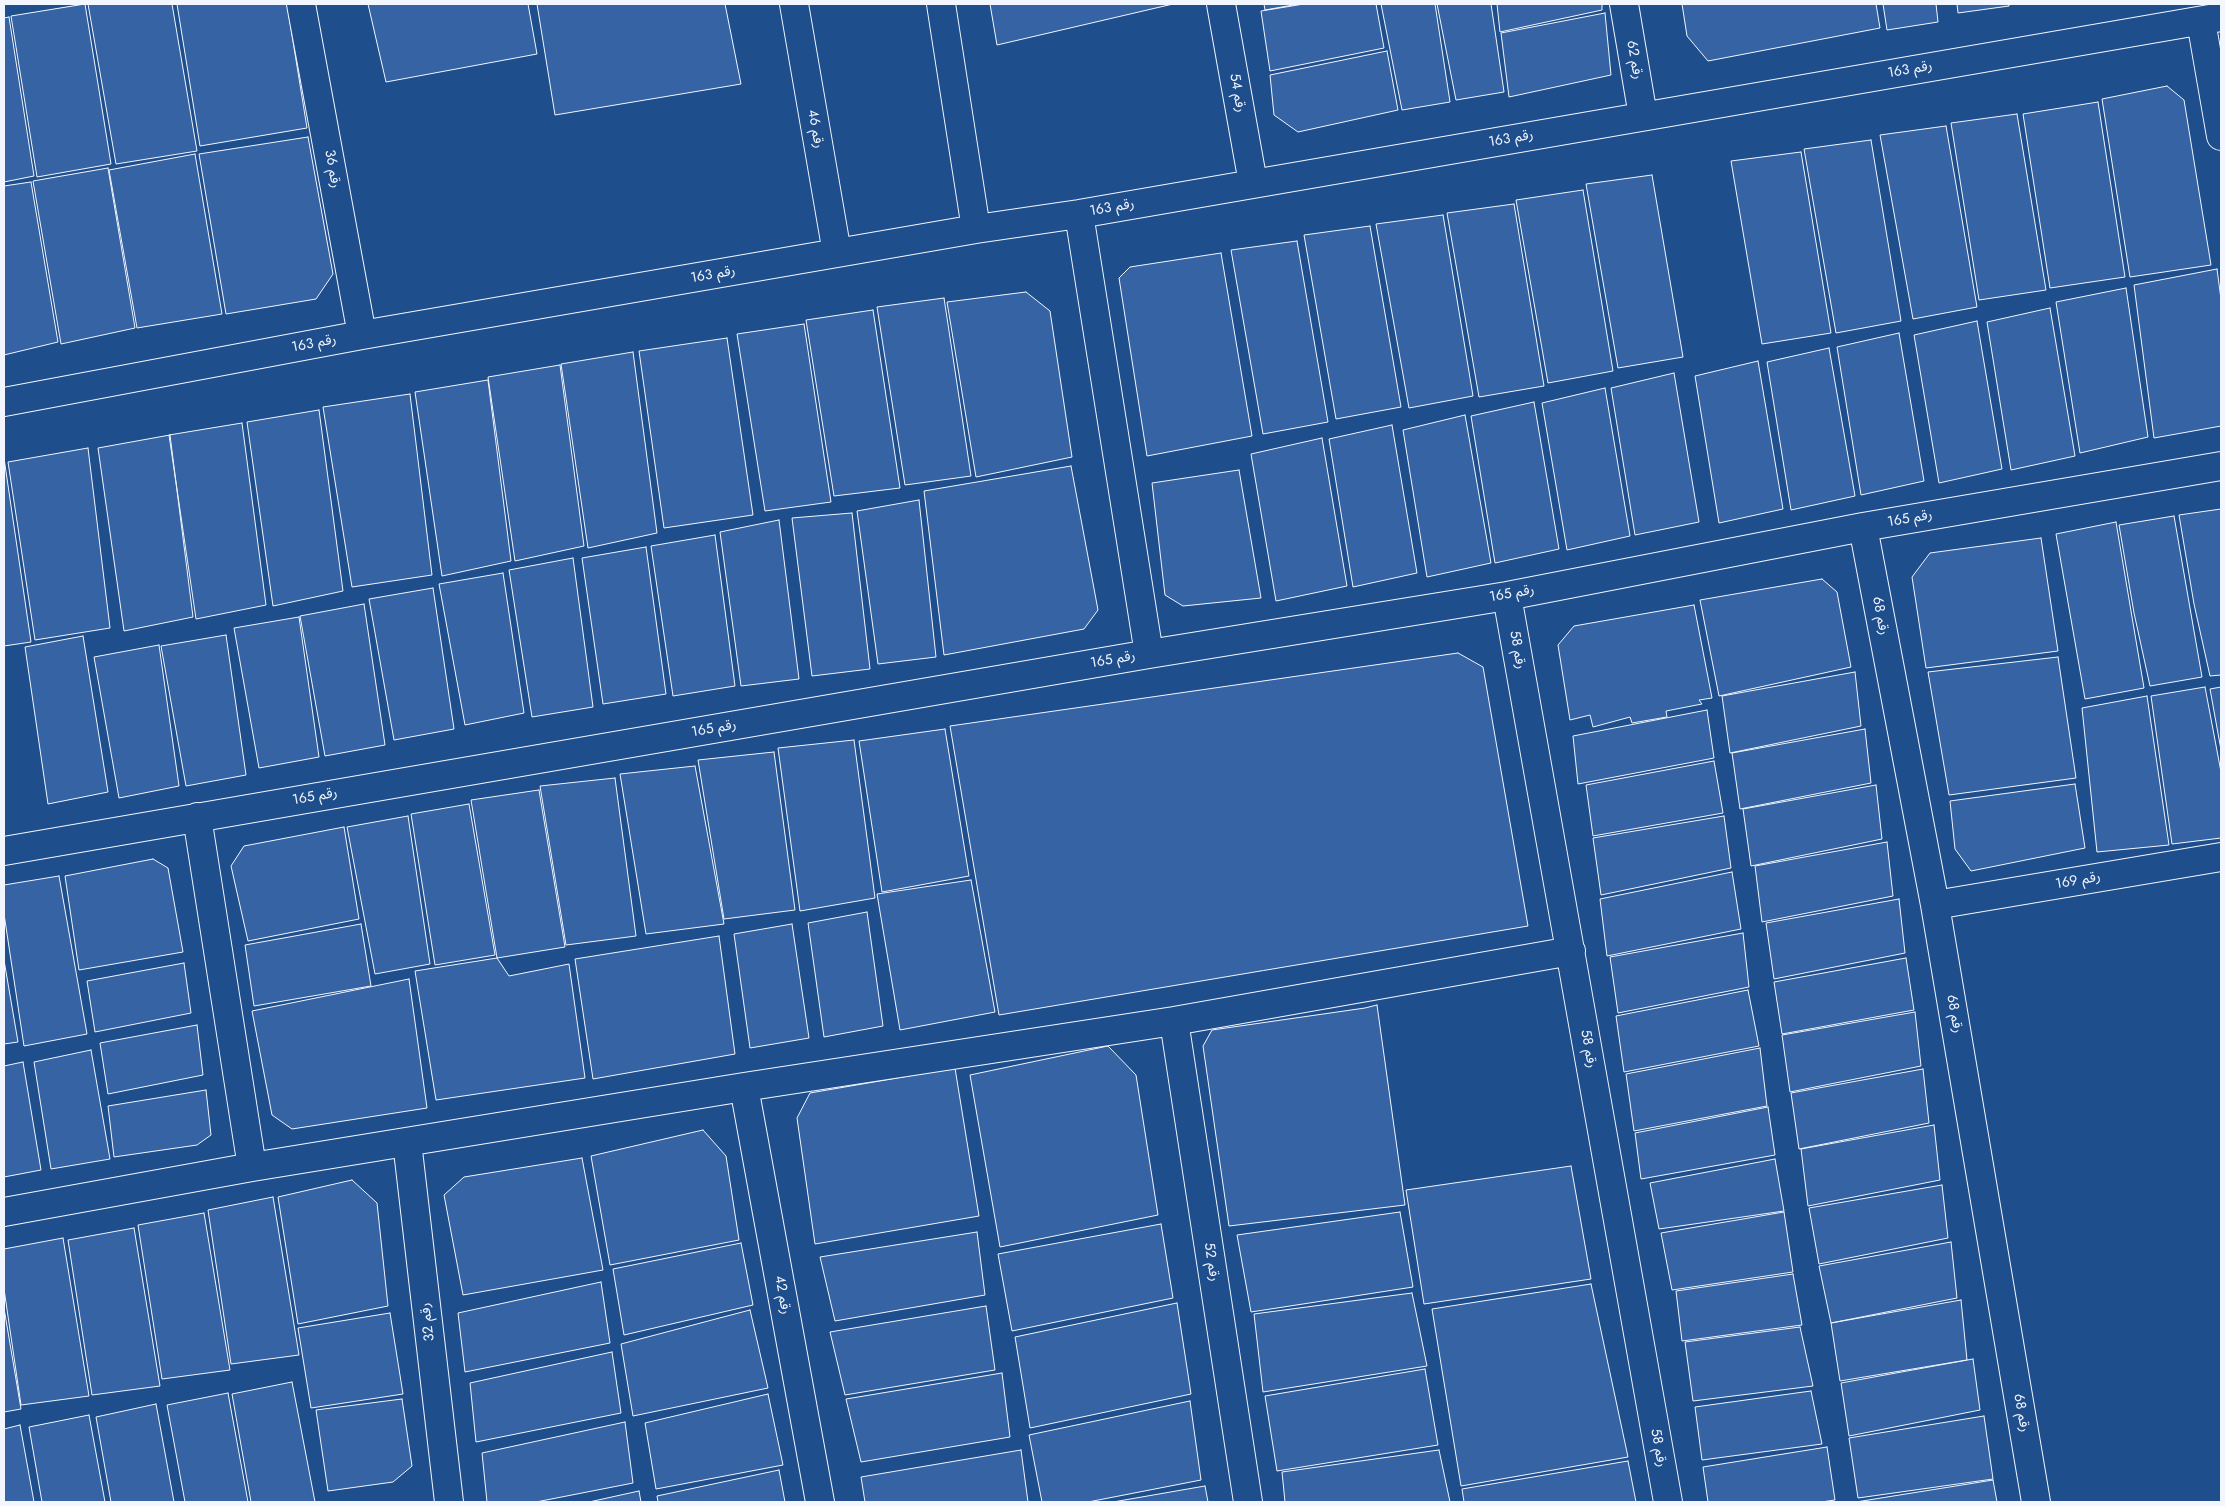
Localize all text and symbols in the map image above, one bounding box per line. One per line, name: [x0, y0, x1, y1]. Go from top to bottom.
street label: رقم 62: [1622, 39, 1646, 81]
street label: رقم 163: [1886, 58, 1934, 82]
street label: رقم 54: [1225, 72, 1249, 114]
street label: رقم 46: [803, 108, 827, 150]
street label: رقم 163: [1487, 127, 1535, 151]
street label: رقم 36: [320, 148, 344, 190]
street label: رقم 163: [1088, 196, 1136, 220]
street label: رقم 163: [689, 263, 737, 287]
street label: رقم 163: [290, 331, 338, 357]
street label: رقم 165: [1886, 507, 1934, 531]
street label: رقم 165: [1488, 582, 1536, 606]
street label: رقم 68: [1868, 595, 1892, 637]
street label: رقم 58: [1505, 630, 1529, 670]
street label: رقم 165: [1089, 648, 1137, 672]
street label: رقم 165: [690, 717, 738, 741]
street label: رقم 165: [291, 785, 339, 809]
street label: رقم 169: [2054, 869, 2102, 893]
street label: رقم 68: [1942, 993, 1966, 1035]
street label: رقم 58: [1576, 1029, 1600, 1069]
street label: رقم 52: [1200, 1241, 1222, 1283]
street label: رقم 42: [770, 1274, 794, 1316]
street label: رقم 32: [417, 1302, 439, 1342]
street label: رقم 68: [2009, 1392, 2033, 1434]
street label: رقم 58: [1646, 1428, 1670, 1468]

